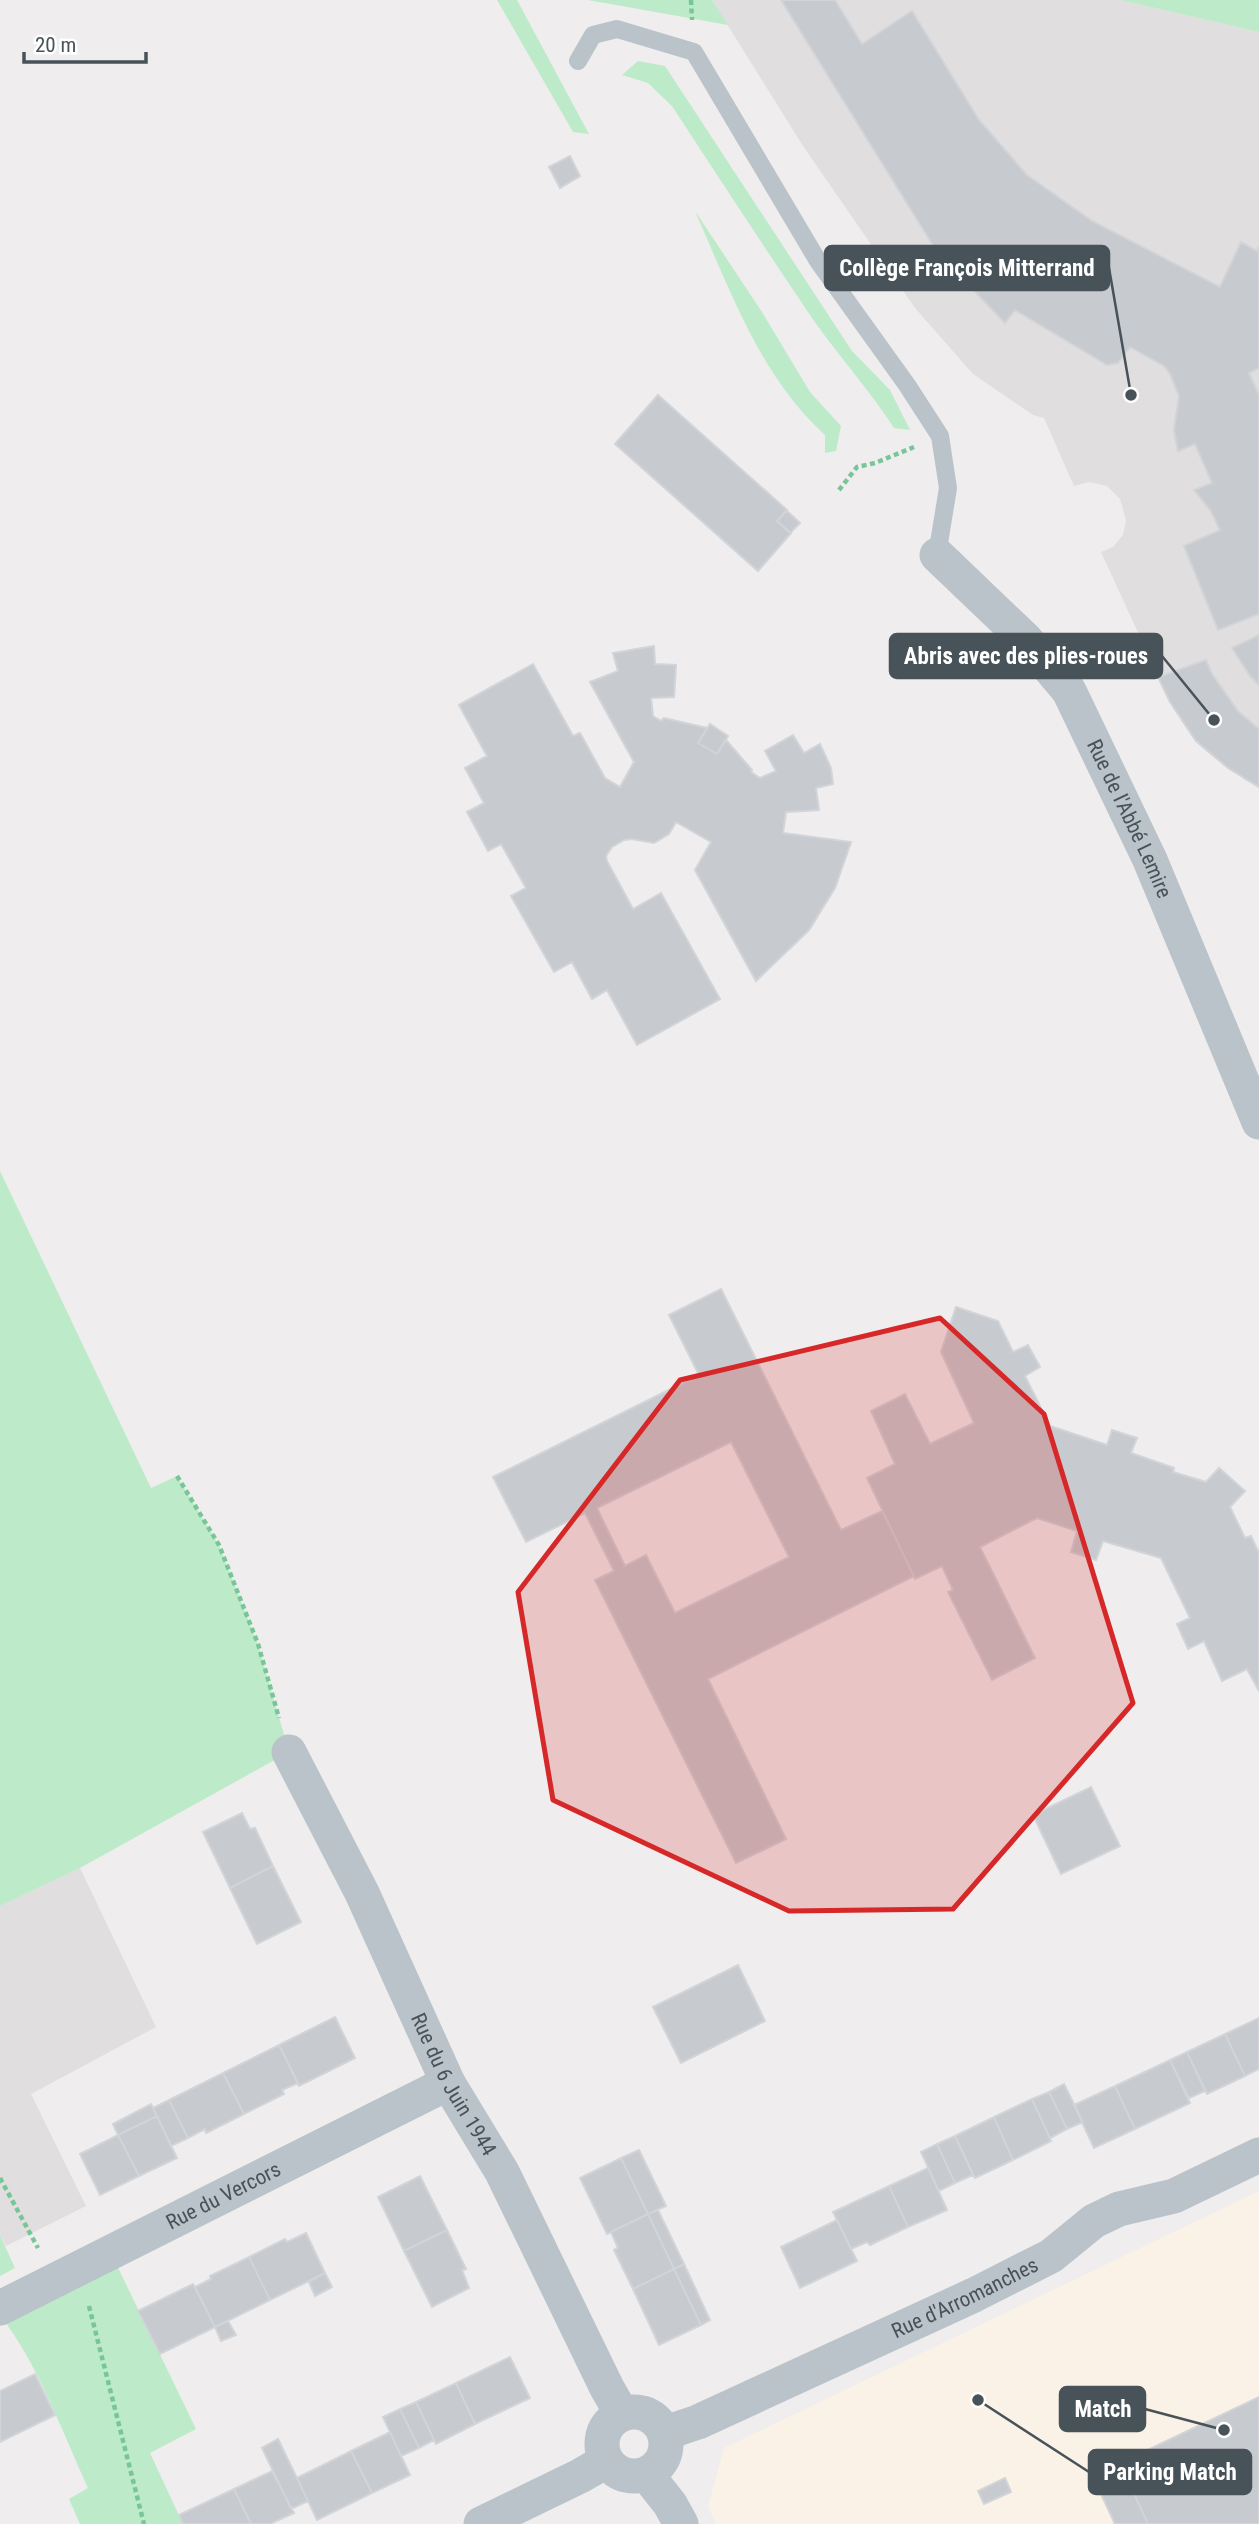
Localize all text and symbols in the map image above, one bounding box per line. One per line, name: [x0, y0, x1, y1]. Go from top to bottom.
scale bar: [24, 21, 147, 65]
text: 20 m: [35, 33, 76, 57]
callout: Collège François Mitterrand: [825, 246, 1109, 290]
text: Collège François Mitterrand: [839, 255, 1095, 282]
callout: Abris avec des plies-roues: [890, 634, 1162, 678]
text: Abris avec des plies-roues: [904, 643, 1148, 670]
street label: Rue de l'Abbé Lemire: [1082, 735, 1177, 902]
street label: Rue du 6 Juin 1944: [406, 2009, 501, 2160]
street label: Rue du Vercors: [162, 2157, 285, 2235]
street label: Rue d'Arromanches: [888, 2253, 1042, 2343]
callout: Match: [1060, 2387, 1145, 2431]
text: Match: [1074, 2396, 1132, 2423]
callout: Parking Match: [1089, 2450, 1251, 2494]
text: Parking Match: [1103, 2459, 1237, 2486]

